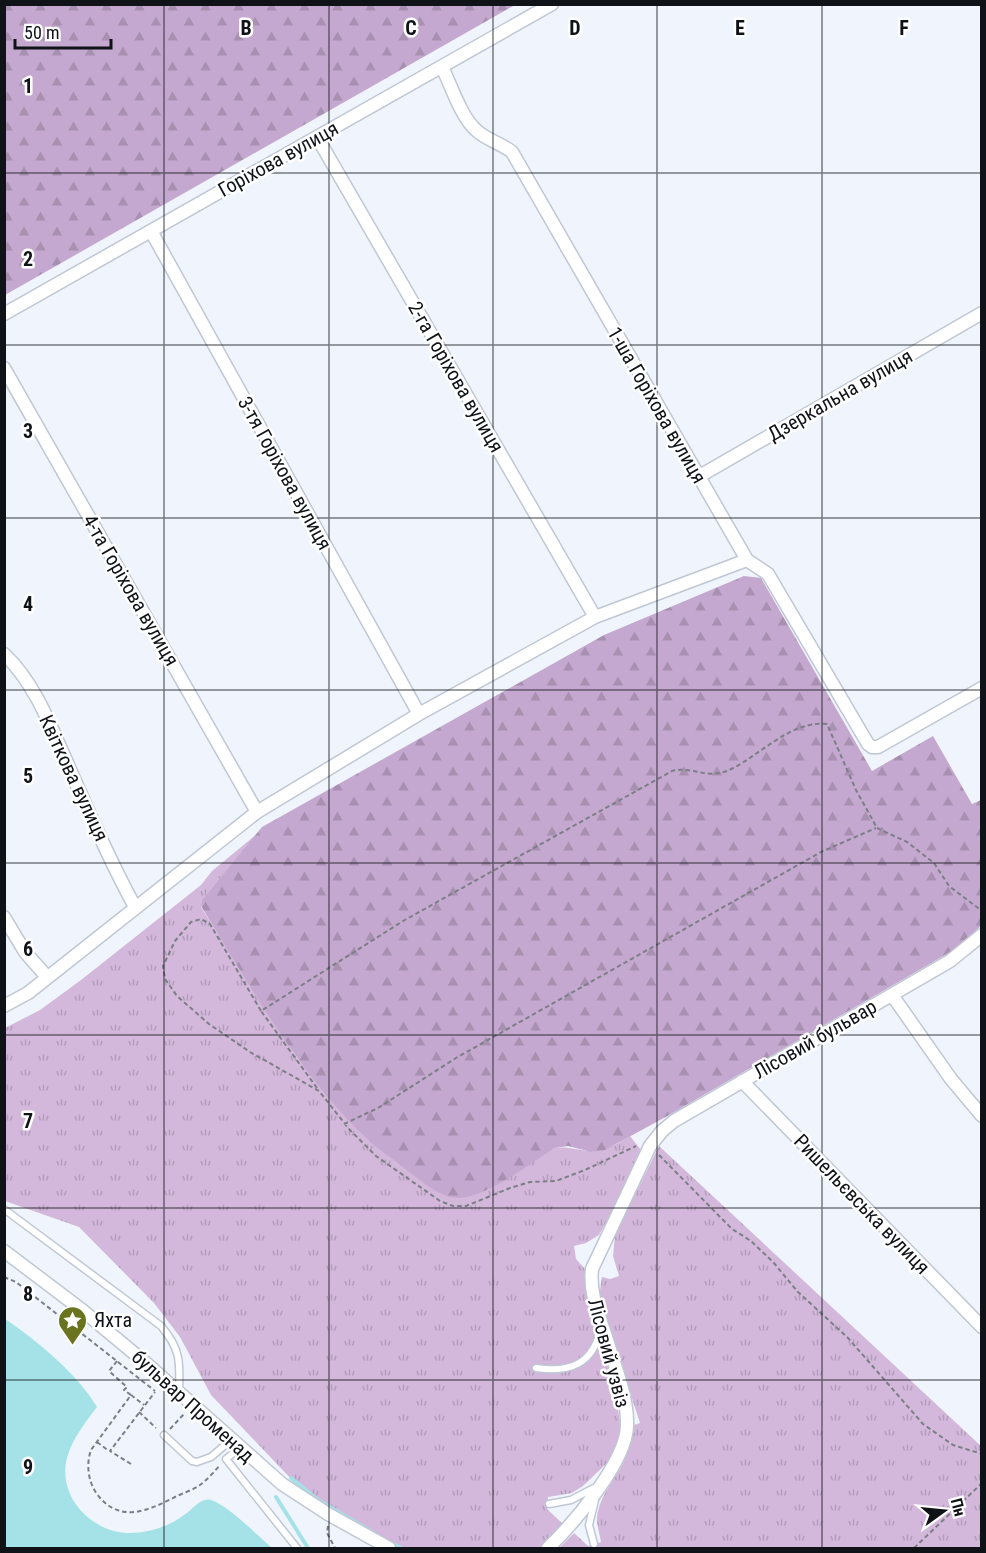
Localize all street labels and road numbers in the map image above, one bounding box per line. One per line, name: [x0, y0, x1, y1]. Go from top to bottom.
street label: Горіхова вулиця: [214, 116, 342, 202]
street label: 2-га Горіхова вулиця: [403, 297, 509, 457]
street label: 1-ша Горіхова вулиця: [602, 322, 712, 488]
street label: Дзеркальна вулиця: [763, 344, 917, 446]
street label: 3-тя Горіхова вулиця: [233, 392, 337, 554]
street label: 4-та Горіхова вулиця: [78, 510, 184, 670]
street label: Квіткова вулиця: [34, 711, 114, 845]
street label: Лісовий бульвар: [749, 994, 881, 1084]
street label: Ришельєвська вулиця: [789, 1129, 935, 1279]
street label: Лісовий узвіз: [583, 1296, 635, 1410]
street label: бульвар Променад: [127, 1345, 259, 1467]

